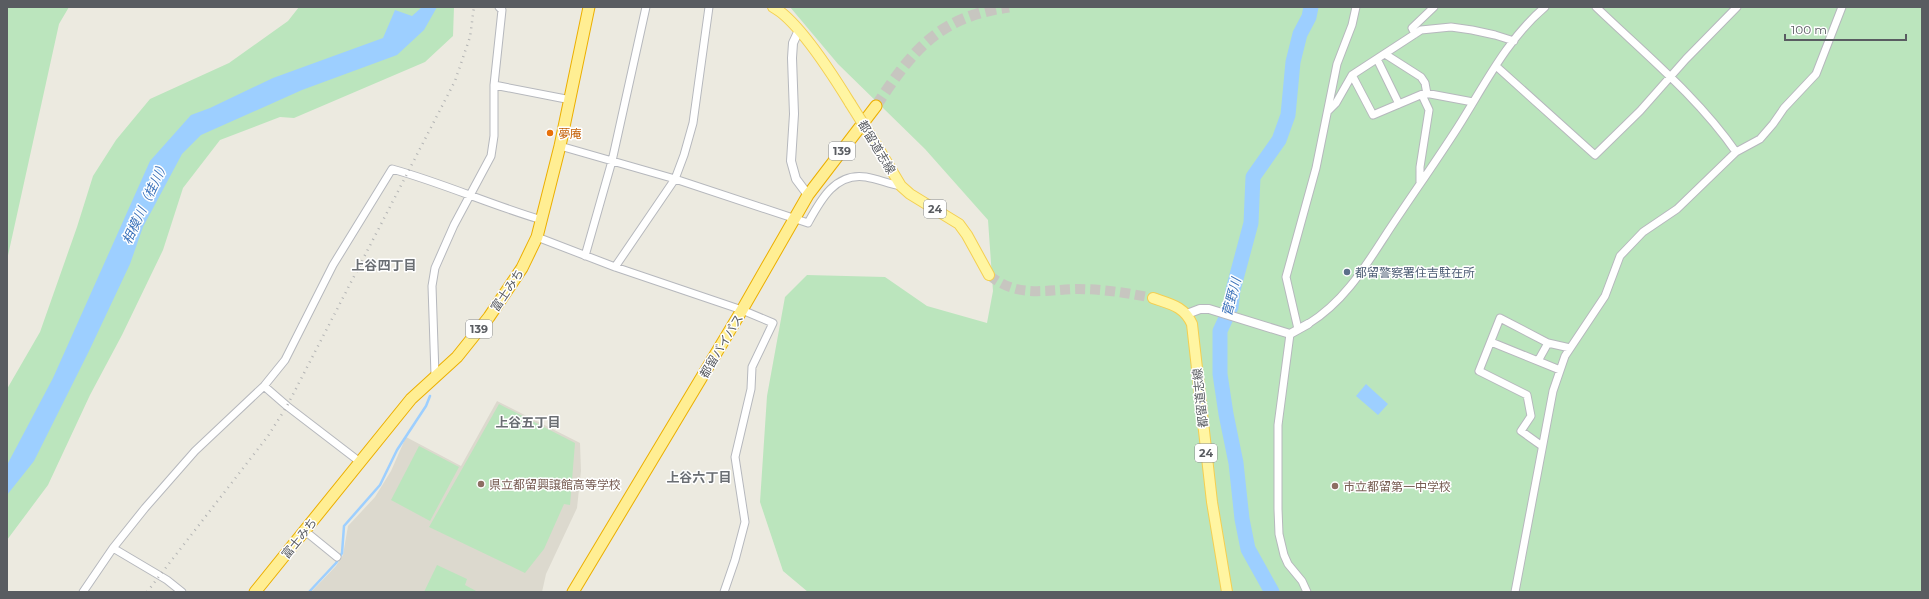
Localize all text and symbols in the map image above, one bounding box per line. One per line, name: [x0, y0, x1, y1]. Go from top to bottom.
scale bar: [1785, 16, 1906, 42]
text: 100 m: [1791, 22, 1827, 37]
street label: 都留道志線: [855, 117, 899, 177]
place label: 夢庵: [558, 126, 582, 141]
marker: 夢庵: [545, 128, 555, 138]
road number: 139: [829, 142, 855, 160]
water label: 相模川（桂川）: [119, 157, 171, 247]
road number: 24: [924, 200, 946, 218]
district label: 上谷四丁目: [351, 257, 417, 273]
place label: 都留警察署住吉駐在所: [1355, 265, 1475, 280]
street label: 富士みち: [487, 266, 527, 314]
marker: 都留警察署住吉駐在所: [1342, 267, 1352, 277]
water label: 菅野川: [1218, 274, 1244, 318]
street label: 都留バイパス: [696, 311, 746, 381]
road number: 139: [466, 320, 492, 338]
street label: 都留道志線: [1189, 367, 1211, 429]
district label: 上谷五丁目: [495, 414, 561, 430]
road number: 24: [1195, 444, 1217, 462]
district label: 上谷六丁目: [666, 469, 732, 485]
place label: 県立都留興譲館高等学校: [489, 477, 621, 492]
marker: 県立都留興譲館高等学校: [476, 479, 486, 489]
place label: 市立都留第一中学校: [1343, 479, 1451, 494]
marker: 市立都留第一中学校: [1330, 481, 1340, 491]
street label: 富士みち: [278, 515, 320, 561]

